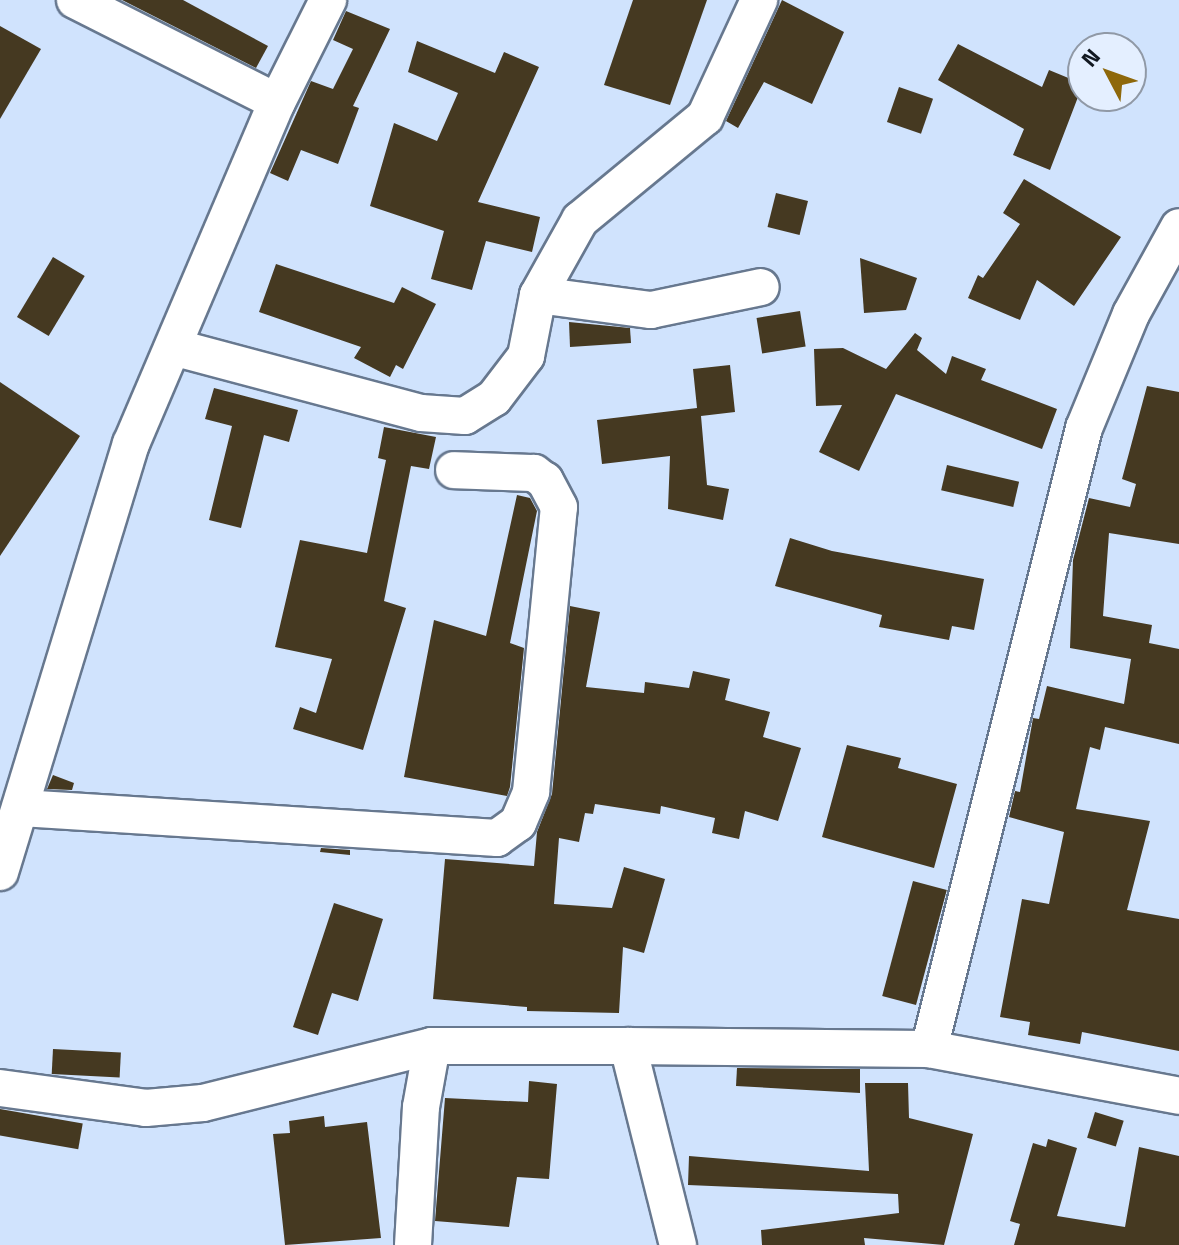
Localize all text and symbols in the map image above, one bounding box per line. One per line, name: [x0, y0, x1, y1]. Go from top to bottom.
north arrow: [1067, 32, 1147, 112]
text: N: [1073, 41, 1108, 74]

